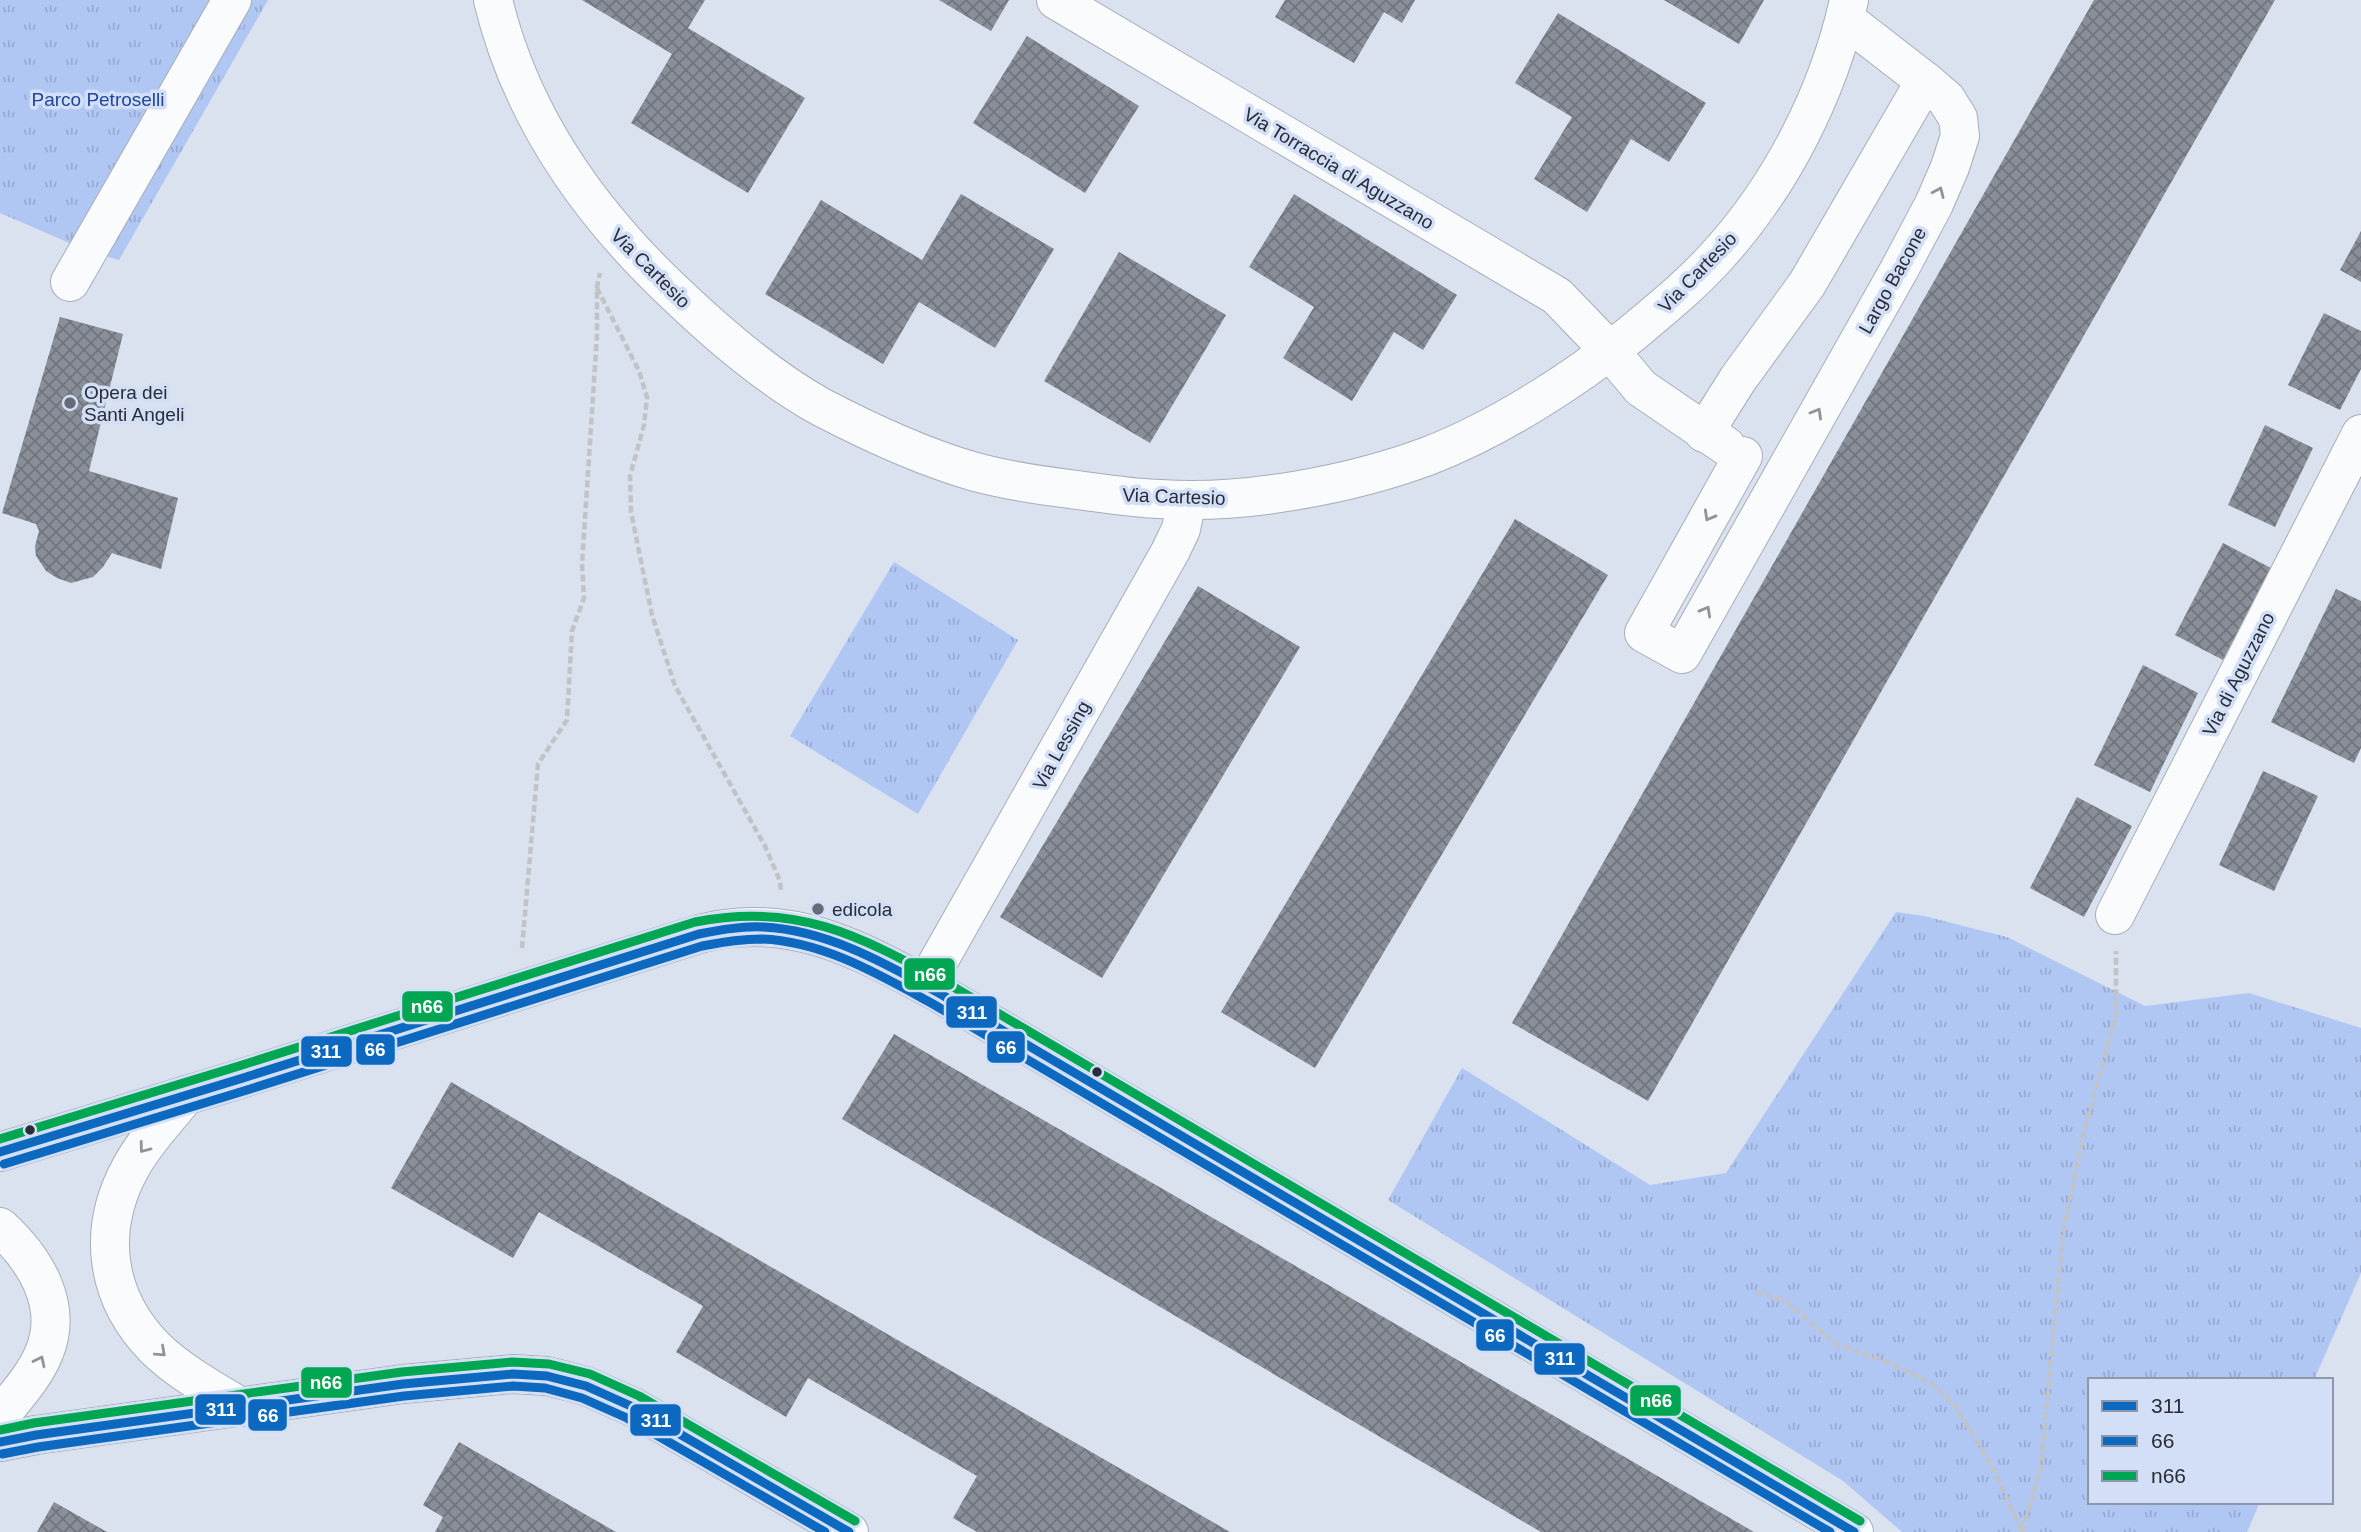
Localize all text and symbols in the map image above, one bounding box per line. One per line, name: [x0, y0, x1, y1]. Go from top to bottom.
park label: Parco Petroselli: [31, 89, 165, 110]
street label: Via Torraccia di Aguzzano: [1240, 103, 1438, 234]
one-way arrow: [1931, 187, 1945, 200]
street label: Largo Bacone: [1855, 223, 1930, 337]
street label: Via Cartesio: [607, 224, 695, 312]
street label: Via Cartesio: [1654, 228, 1741, 317]
place label: Opera dei Santi Angeli: [84, 382, 184, 425]
marker: Opera dei Santi Angeli: [62, 395, 78, 411]
one-way arrow: [1809, 408, 1822, 420]
street label: Via Cartesio: [1122, 484, 1226, 509]
one-way arrow: [1704, 508, 1717, 521]
one-way arrow: [1698, 606, 1711, 619]
street label: Via di Aguzzano: [2198, 609, 2279, 740]
street label: Via Lessing: [1029, 697, 1094, 793]
place label: edicola: [832, 899, 893, 920]
marker: edicola: [810, 901, 826, 917]
line badge: n66: [903, 957, 956, 991]
text: n66: [914, 964, 946, 985]
line badge: n66: [401, 990, 454, 1023]
line badge: 311: [945, 995, 998, 1029]
text: n66: [411, 996, 443, 1017]
text: 311: [957, 1002, 988, 1023]
line badge: 66: [986, 1030, 1026, 1064]
line badge: 66: [355, 1033, 396, 1066]
line badge: 311: [300, 1035, 353, 1068]
text: 66: [995, 1037, 1017, 1058]
text: 66: [364, 1039, 386, 1060]
text: 311: [311, 1041, 342, 1062]
unlabelled marker: [1090, 1065, 1104, 1079]
unlabelled marker: [23, 1123, 37, 1137]
one-way arrow: [140, 1141, 152, 1153]
line badge: 66: [1475, 1318, 1515, 1352]
text: 66: [1484, 1325, 1506, 1346]
line badge: 311: [1533, 1342, 1586, 1376]
one-way arrow: [153, 1344, 166, 1356]
text: 311: [1545, 1348, 1576, 1369]
one-way arrow: [31, 1356, 45, 1368]
line badge: n66: [300, 1366, 353, 1399]
text: n66: [310, 1372, 342, 1393]
legend: [2088, 1378, 2333, 1504]
line badge: n66: [1629, 1384, 1682, 1417]
text: n66: [1640, 1390, 1672, 1411]
line badge: 311: [194, 1393, 247, 1426]
text: 311: [2151, 1394, 2184, 1417]
line badge: 66: [247, 1398, 288, 1432]
text: 311: [206, 1399, 237, 1420]
line badge: 311: [629, 1403, 682, 1437]
text: 66: [257, 1405, 279, 1426]
text: 311: [641, 1410, 672, 1431]
text: 66: [2151, 1429, 2174, 1452]
text: n66: [2151, 1464, 2186, 1487]

